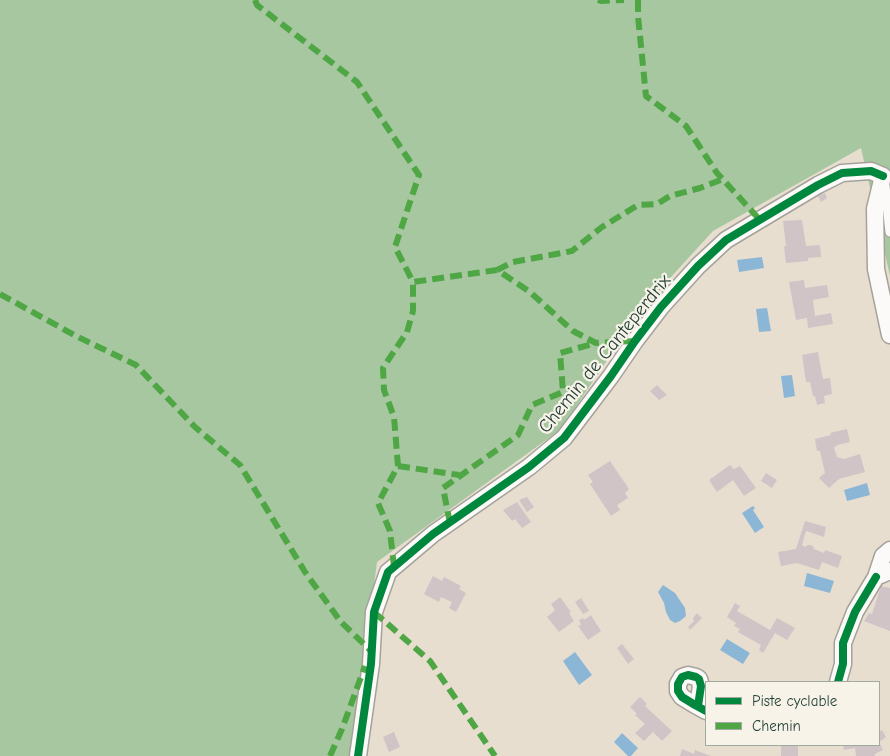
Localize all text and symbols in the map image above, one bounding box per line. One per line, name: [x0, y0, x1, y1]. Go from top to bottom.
street label: Chemin de Canteperdrix: [534, 270, 676, 438]
legend: [705, 681, 880, 746]
text: Piste cyclable: [752, 692, 837, 710]
text: Chemin: [752, 717, 801, 735]

